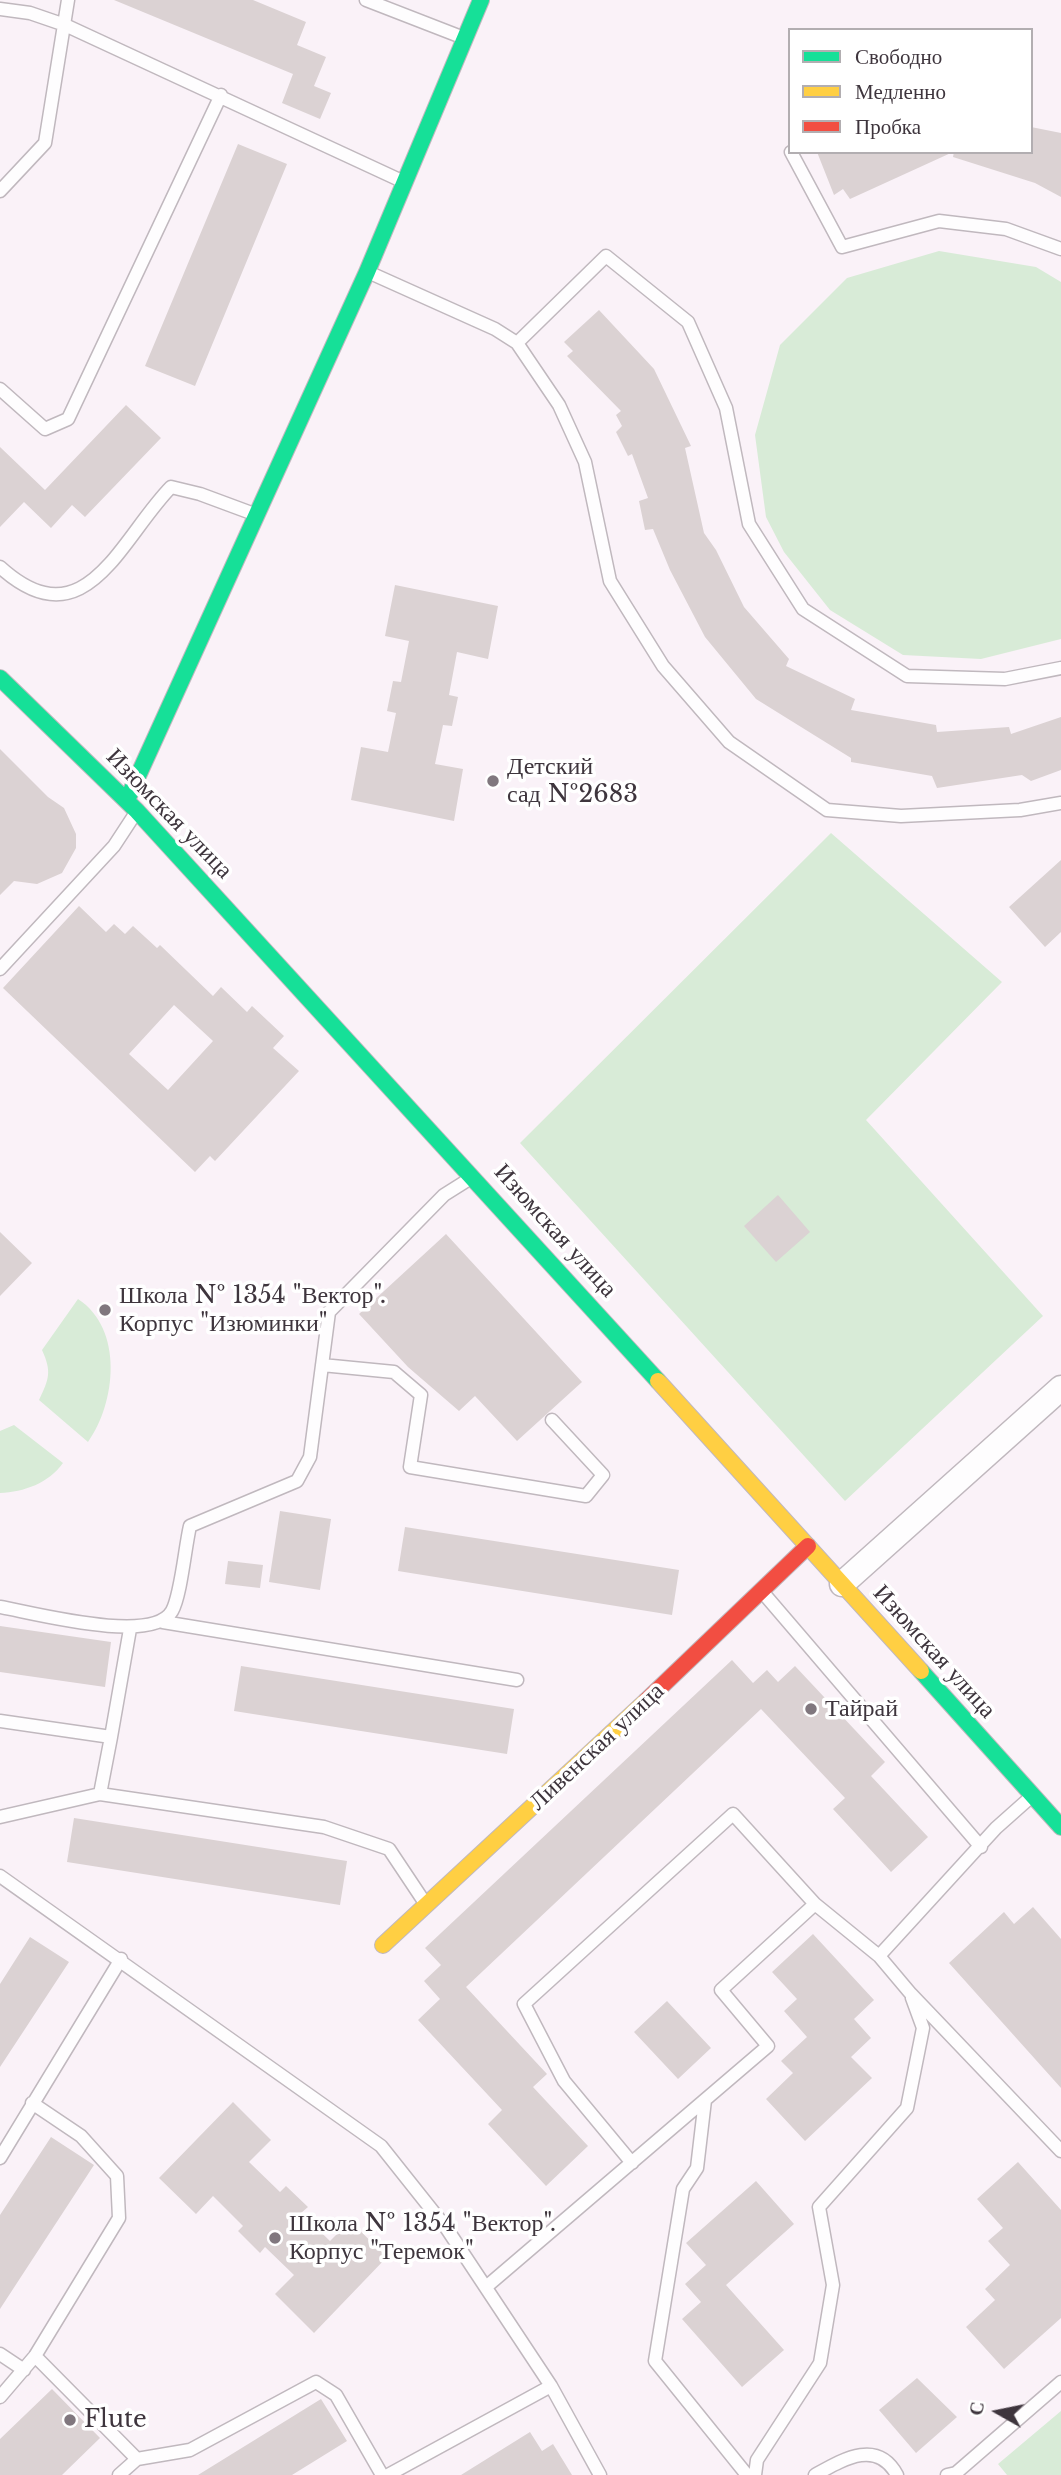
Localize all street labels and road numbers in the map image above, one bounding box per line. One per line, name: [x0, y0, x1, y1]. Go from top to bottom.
street label: Изюмская улица: [100, 743, 238, 885]
street label: Изюмская улица: [488, 1158, 622, 1304]
street label: Изюмская улица: [867, 1579, 1001, 1725]
street label: Ливенская улица: [524, 1677, 670, 1817]

